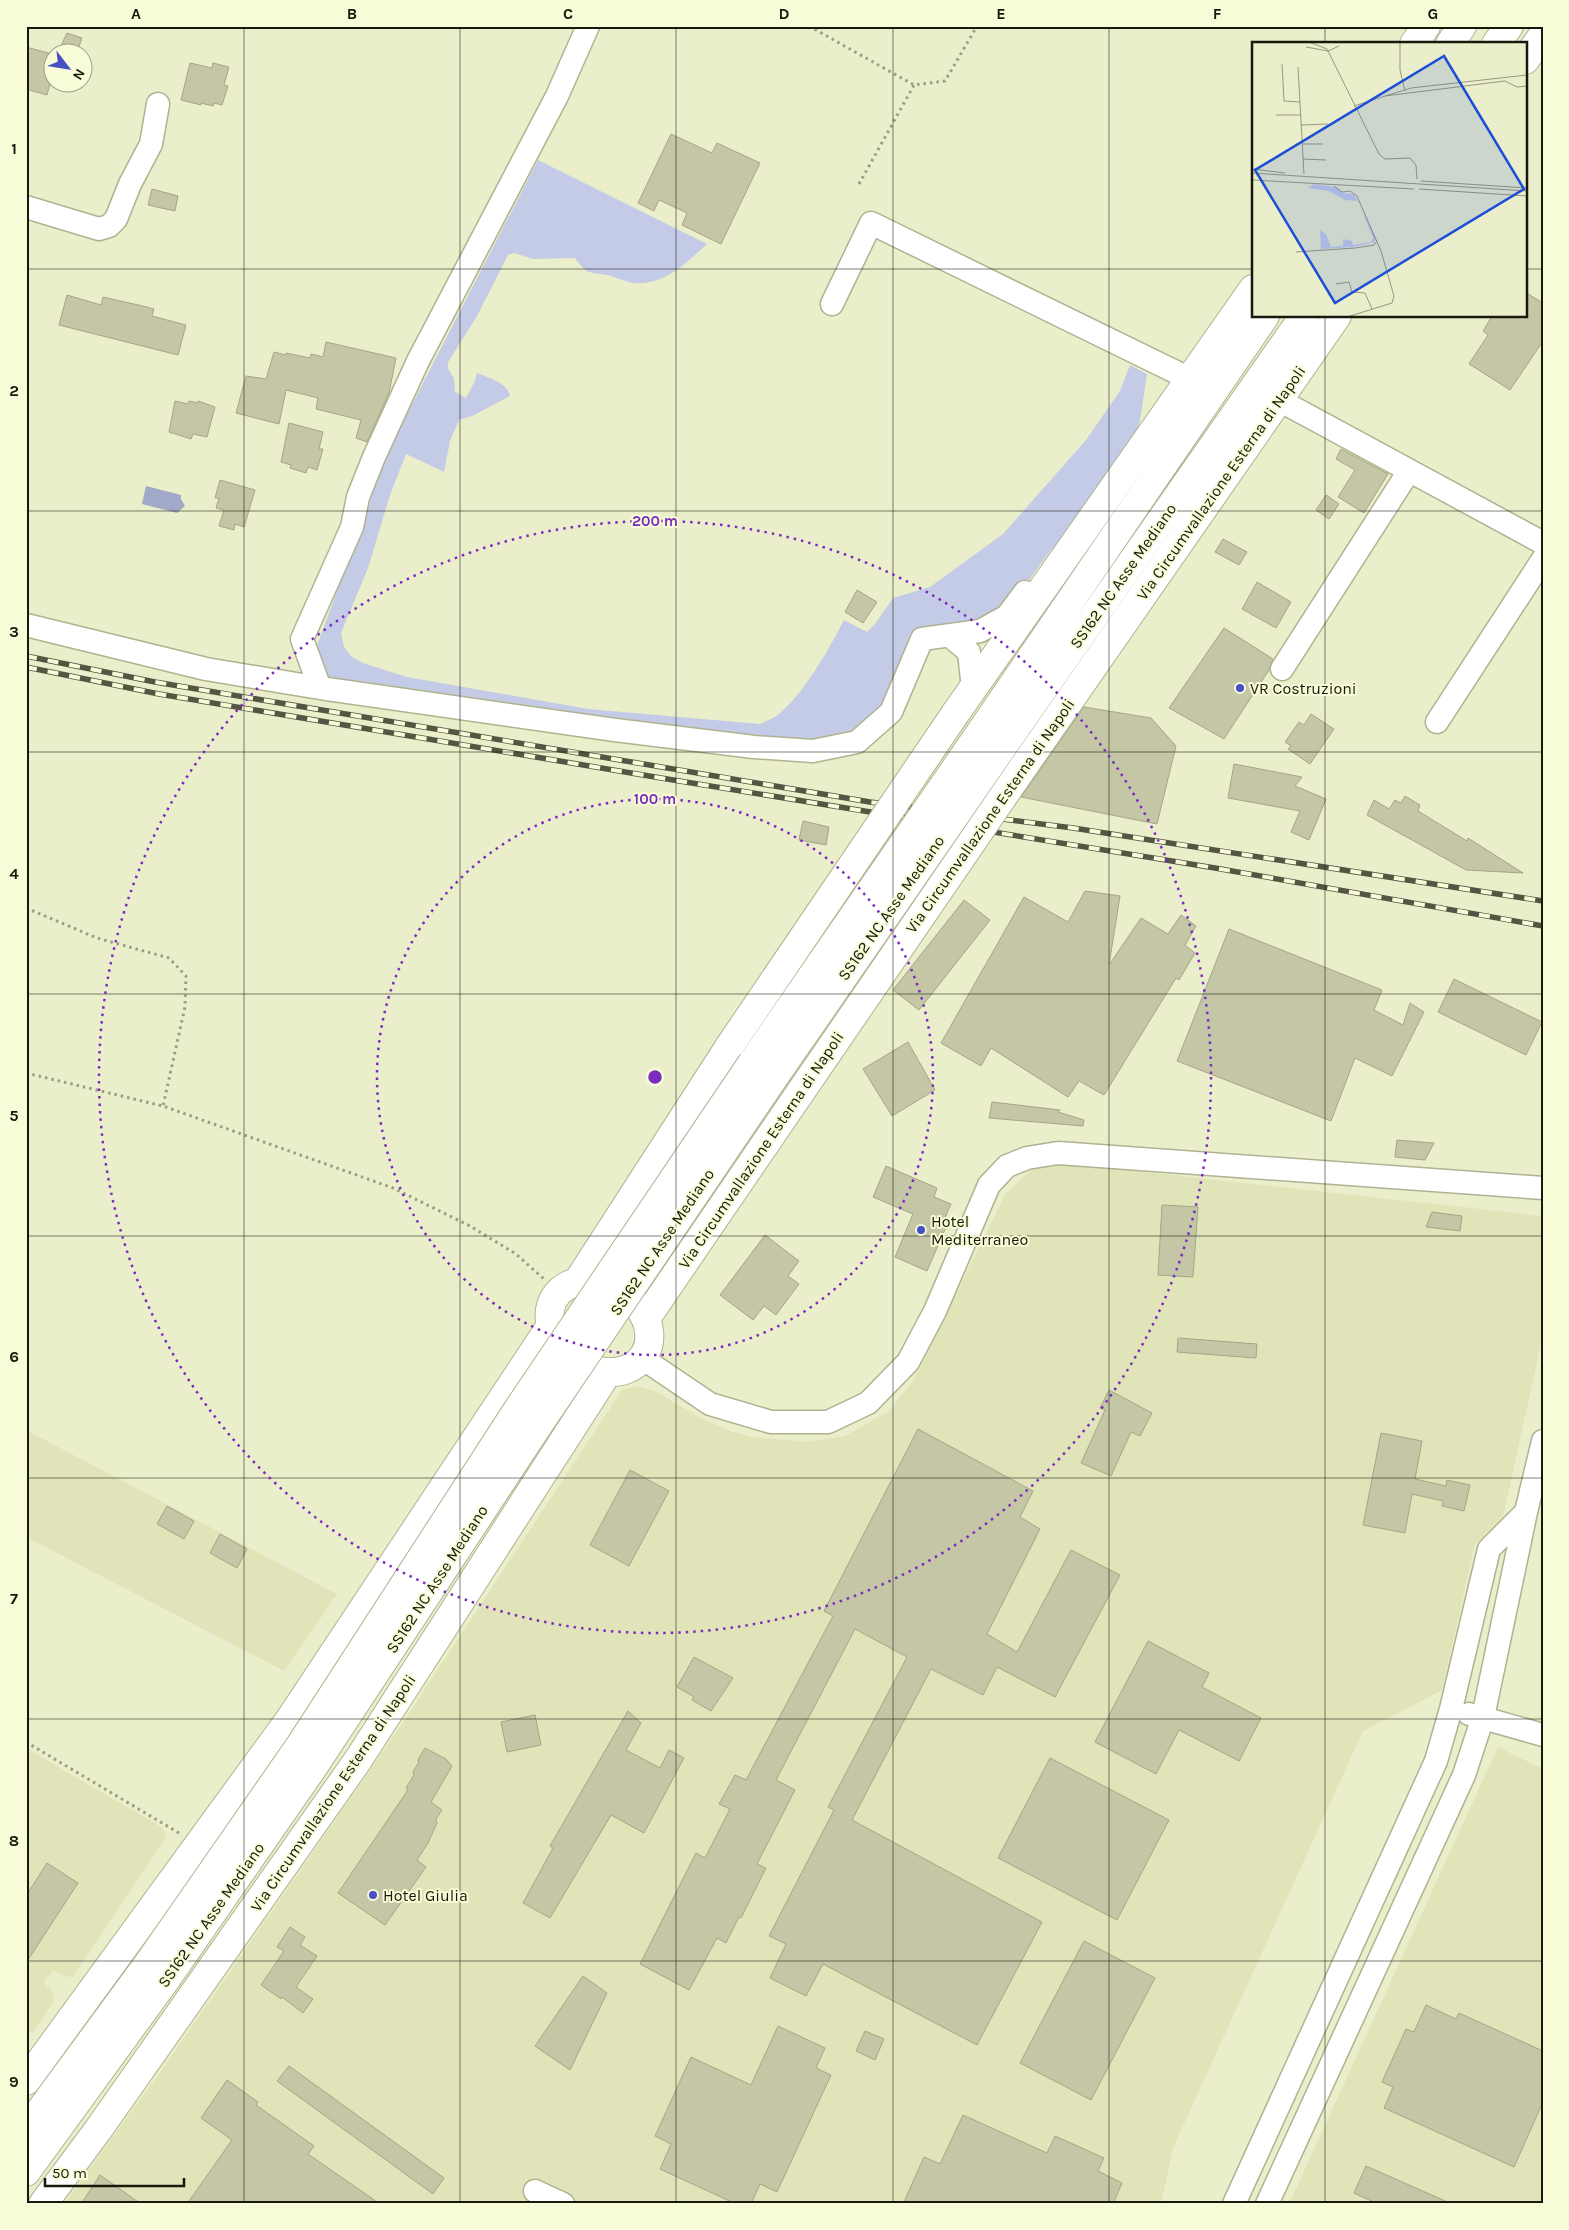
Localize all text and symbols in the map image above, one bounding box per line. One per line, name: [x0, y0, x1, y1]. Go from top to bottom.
text: A: [131, 4, 141, 23]
text: B: [347, 4, 357, 23]
text: C: [563, 4, 573, 23]
text: D: [779, 4, 790, 23]
text: E: [996, 4, 1006, 23]
text: F: [1213, 4, 1222, 23]
text: G: [1428, 4, 1438, 23]
north arrow: [42, 42, 92, 92]
inset map: [1252, 42, 1526, 318]
text: N: [69, 66, 89, 83]
text: 1: [11, 139, 17, 158]
street label: Via Circumvallazione Esterna di Napoli: [1132, 362, 1310, 604]
text: 2: [9, 381, 19, 400]
street label: SS162 NC Asse Mediano: [1066, 500, 1180, 652]
text: 200 m: [632, 512, 678, 530]
text: 3: [9, 622, 19, 641]
place label: VR Costruzioni: [1250, 679, 1357, 698]
marker: VR Costruzioni: [1234, 682, 1246, 694]
street label: Via Circumvallazione Esterna di Napoli: [901, 695, 1079, 937]
text: 100 m: [634, 790, 676, 808]
street label: SS162 NC Asse Mediano: [834, 832, 948, 984]
text: 4: [9, 864, 19, 883]
street label: Via Circumvallazione Esterna di Napoli: [674, 1028, 848, 1272]
centre of rings: [646, 1068, 664, 1086]
text: 5: [9, 1106, 19, 1125]
street label: SS162 NC Asse Mediano: [606, 1165, 718, 1319]
place label: Hotel Mediterraneo: [931, 1212, 1028, 1249]
marker: Hotel Mediterraneo: [915, 1224, 927, 1236]
text: 6: [9, 1347, 19, 1366]
street label: SS162 NC Asse Mediano: [382, 1501, 492, 1657]
text: 7: [10, 1589, 18, 1608]
street label: Via Circumvallazione Esterna di Napoli: [246, 1671, 420, 1915]
text: 8: [9, 1831, 19, 1850]
street label: SS162 NC Asse Mediano: [154, 1839, 268, 1991]
place label: Hotel Giulia: [383, 1886, 468, 1905]
marker: Hotel Giulia: [367, 1889, 379, 1901]
text: 9: [9, 2072, 19, 2091]
scale bar: [45, 2155, 184, 2187]
text: 50 m: [52, 2164, 87, 2182]

